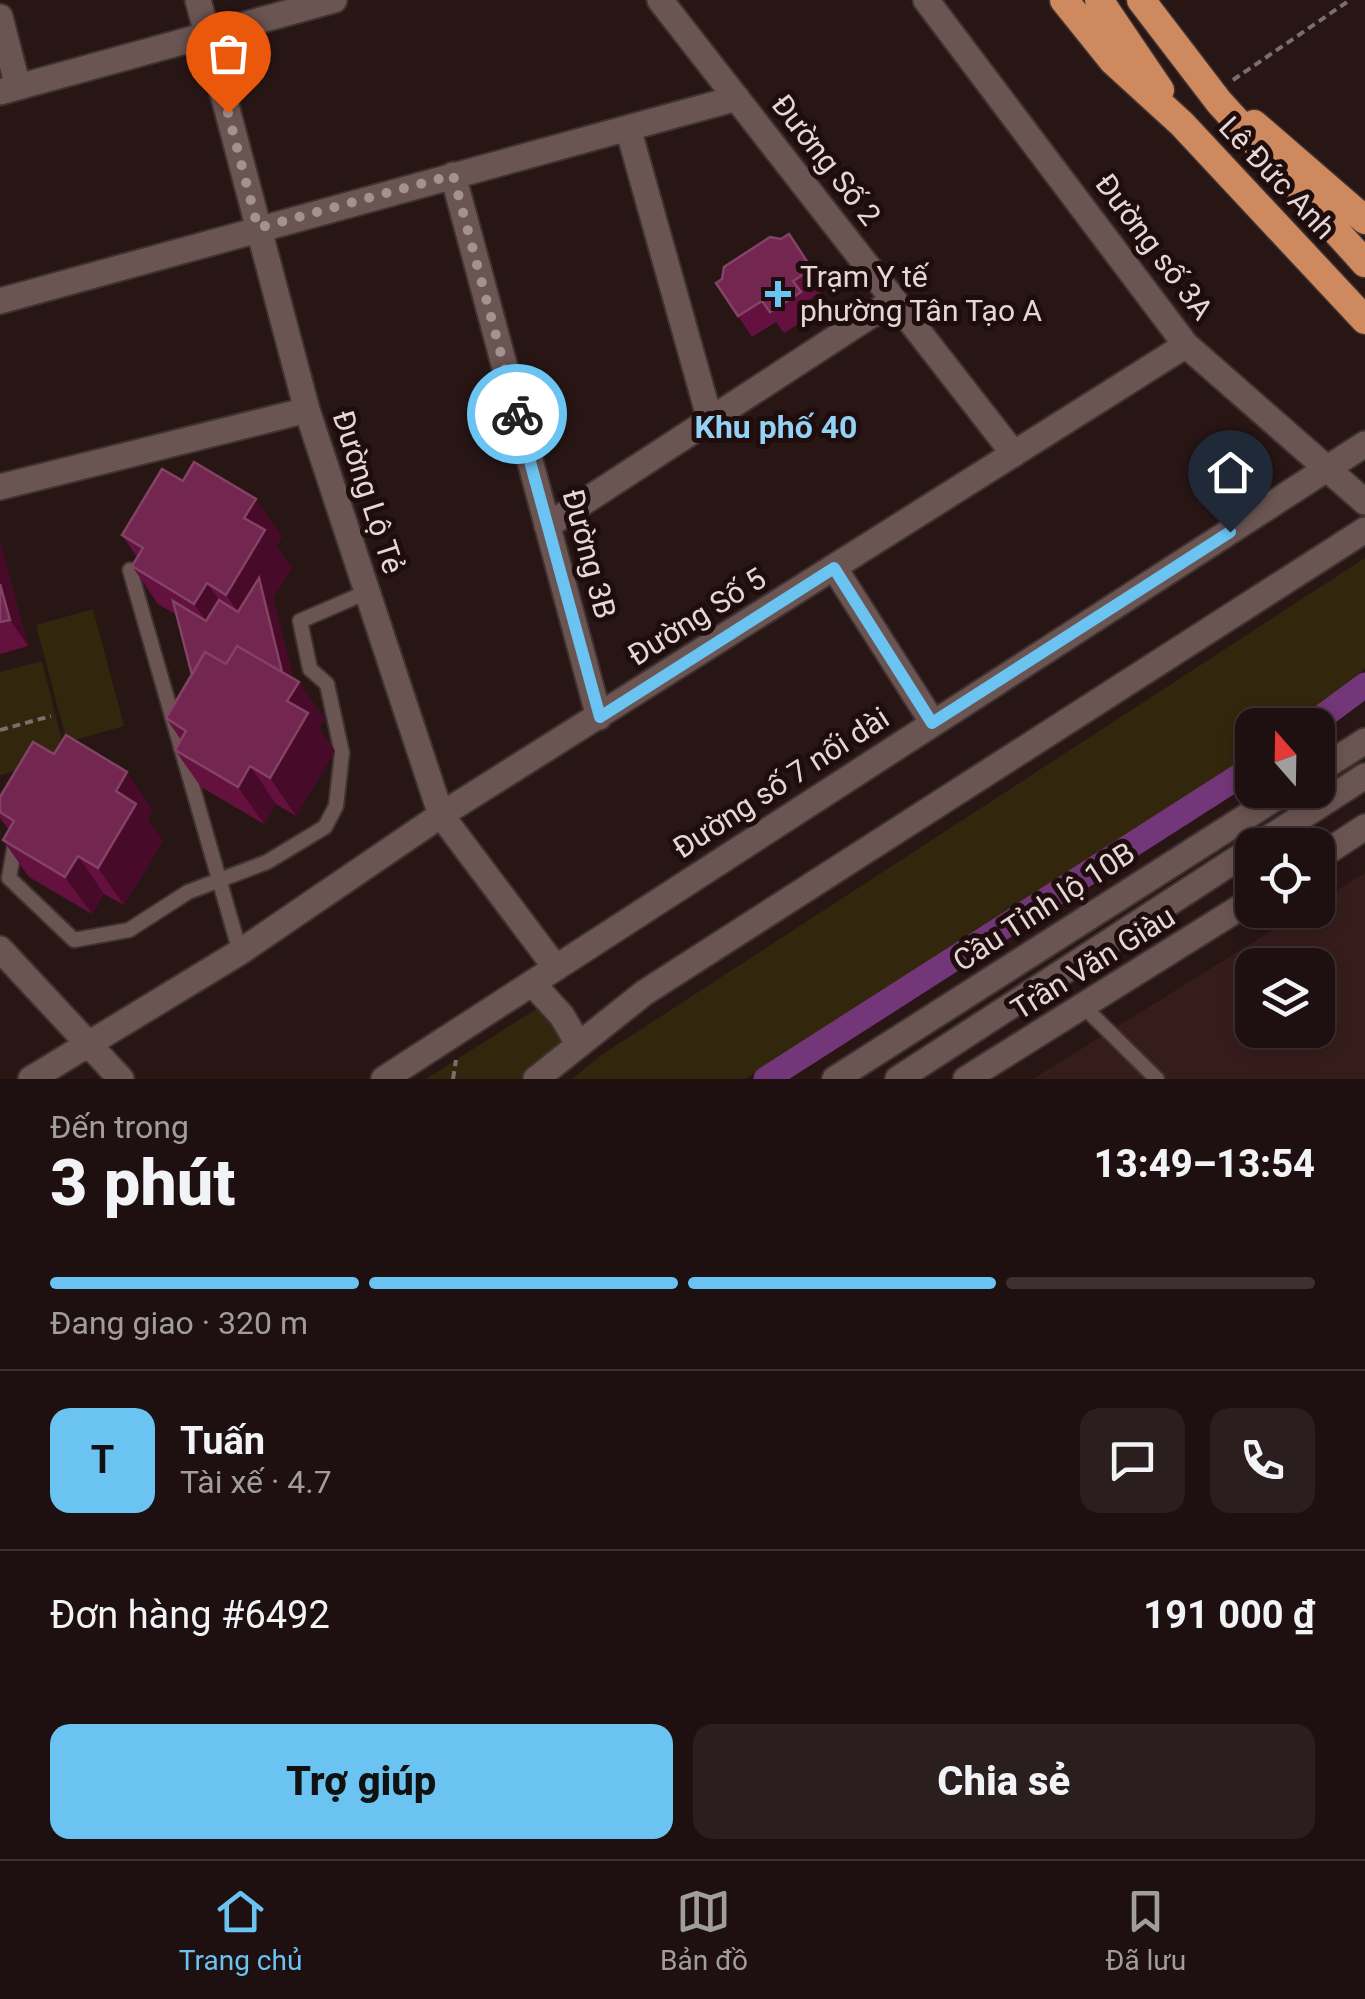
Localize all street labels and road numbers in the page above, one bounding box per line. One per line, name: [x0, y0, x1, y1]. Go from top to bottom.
street label: Đường Số 2: [765, 87, 888, 232]
street label: Lê Đức Anh: [1212, 109, 1343, 246]
street label: Đường số 3A: [1088, 167, 1221, 327]
street label: Đường Lộ Tẻ: [326, 406, 411, 578]
street label: Đường 3B: [555, 485, 624, 622]
street label: Đường Số 5: [621, 560, 772, 673]
street label: Đường số 7 nối dài: [666, 700, 895, 865]
street label: Cầu Tỉnh lộ 10B: [946, 835, 1141, 978]
street label: Trần Văn Giàu: [1005, 898, 1181, 1027]

